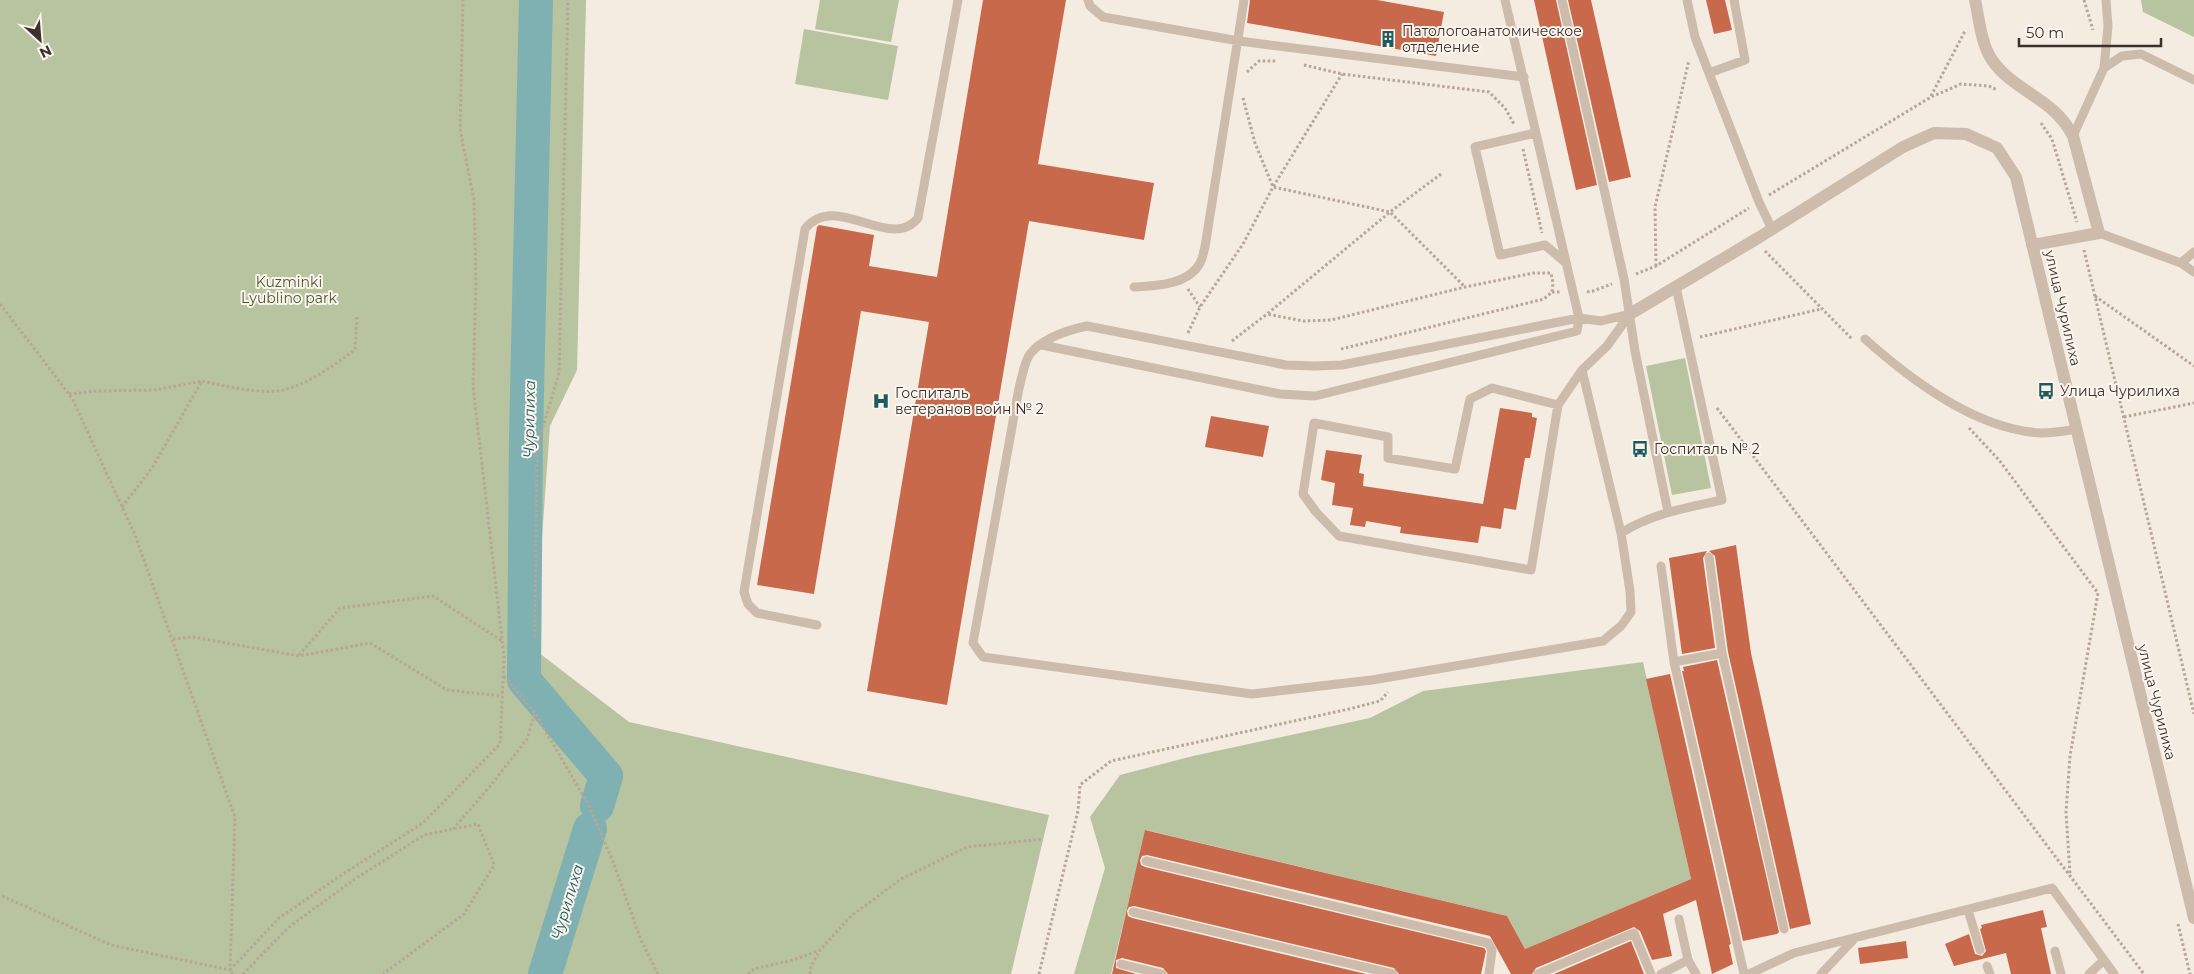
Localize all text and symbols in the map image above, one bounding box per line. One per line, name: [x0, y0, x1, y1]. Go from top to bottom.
north arrow: [15, 15, 65, 65]
scale bar: [2019, 15, 2162, 47]
place label: Патологоанатомическое отделение: [1402, 22, 1582, 56]
text: 50 m: [2026, 23, 2064, 42]
building icon: Патологоанатомическое отделение: [1378, 29, 1398, 49]
text: N: [37, 41, 55, 62]
street label: улица Чурилиха: [2041, 247, 2085, 368]
park label: Kuzminki Lyublino park: [241, 273, 338, 307]
water label: Чурилиха: [519, 380, 539, 458]
bus stop icon: Улица Чурилиха: [2036, 381, 2056, 401]
place label: Улица Чурилиха: [2060, 382, 2180, 400]
place label: Госпиталь ветеранов войн № 2: [895, 384, 1044, 418]
hospital icon: Госпиталь ветеранов войн № 2: [871, 391, 891, 411]
bus stop icon: Госпиталь № 2: [1630, 439, 1650, 459]
place label: Госпиталь № 2: [1654, 440, 1760, 458]
street label: улица Чурилиха: [2134, 641, 2180, 762]
water label: Чурилиха: [547, 862, 587, 942]

